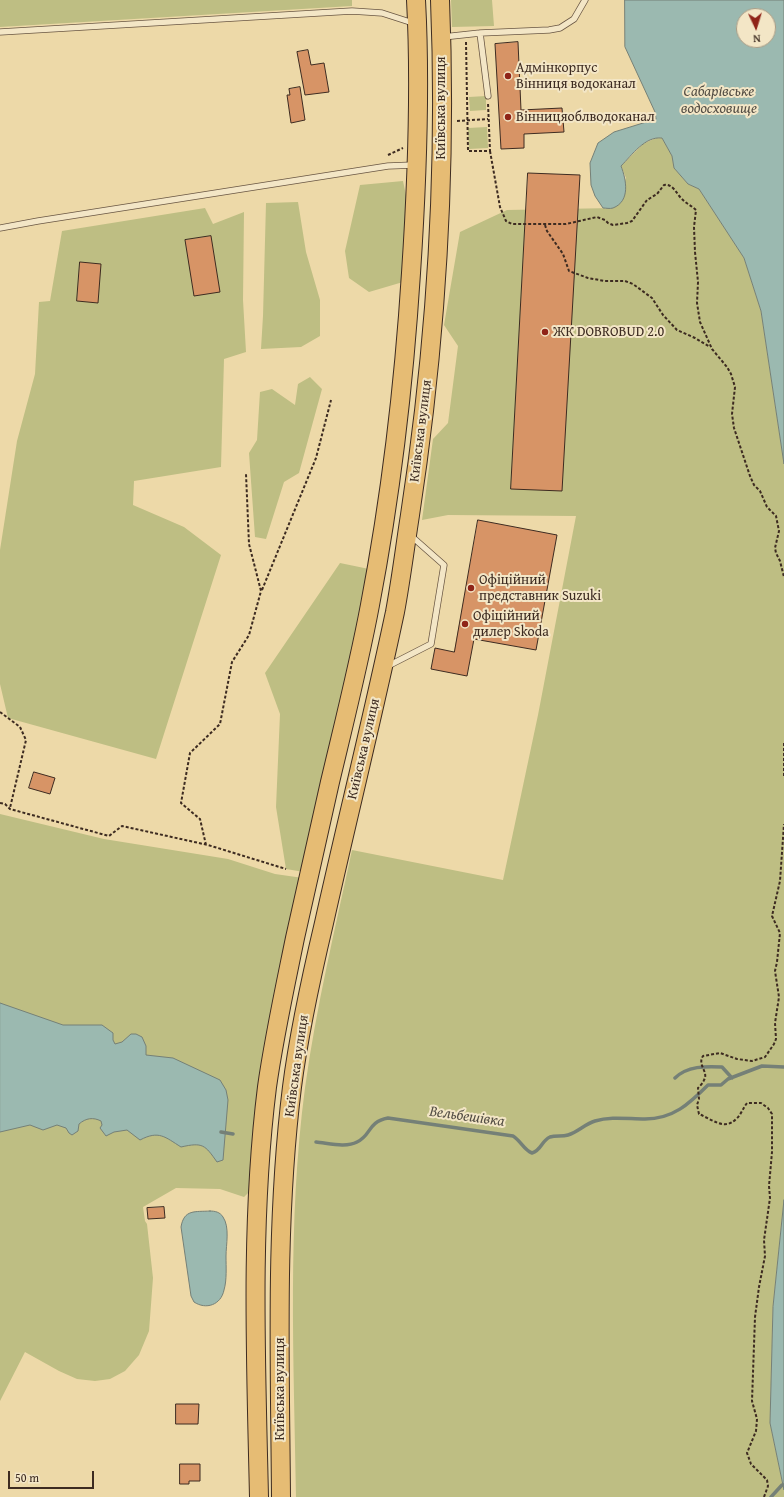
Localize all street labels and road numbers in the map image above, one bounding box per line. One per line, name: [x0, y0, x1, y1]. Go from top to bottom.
street label: Київська вулиця: [433, 57, 449, 159]
street label: Київська вулиця: [406, 379, 436, 483]
street label: Київська вулиця: [344, 697, 384, 801]
street label: Київська вулиця: [282, 1014, 312, 1118]
street label: Київська вулиця: [272, 1338, 288, 1440]

